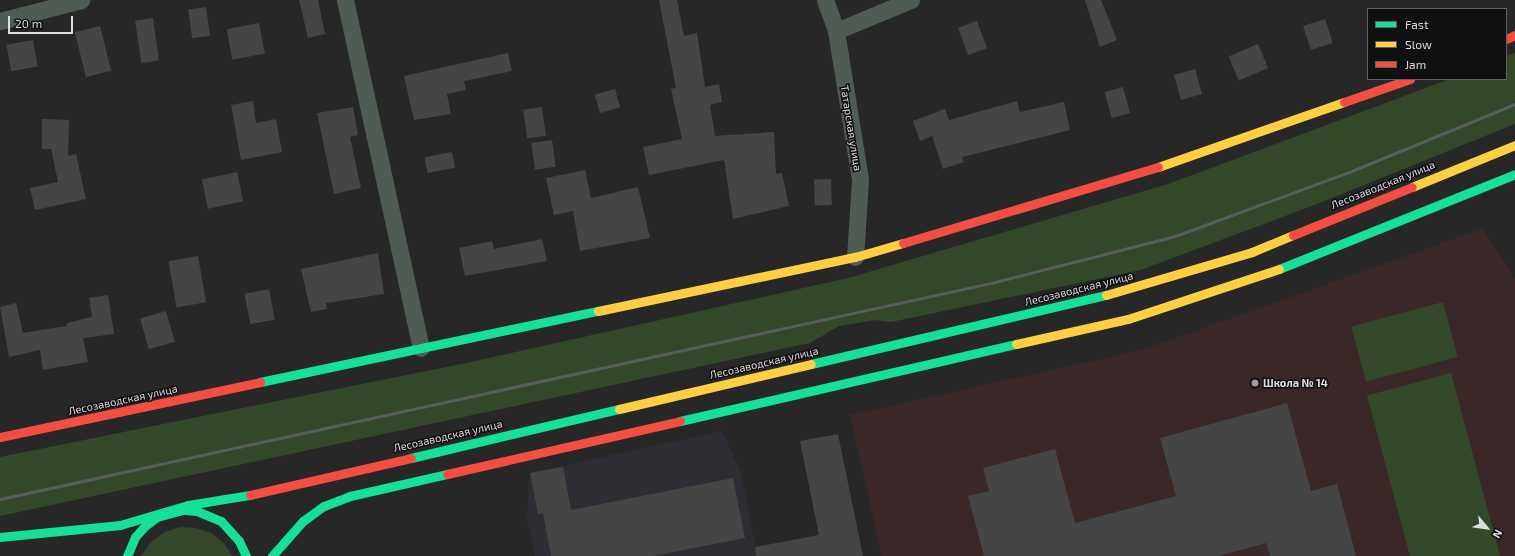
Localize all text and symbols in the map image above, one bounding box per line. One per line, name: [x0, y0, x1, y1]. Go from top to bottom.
scale bar: [10, 8, 75, 34]
legend: [1367, 8, 1507, 80]
text: 20 m: [15, 16, 42, 30]
text: Fast: [1405, 17, 1428, 31]
text: Slow: [1405, 37, 1432, 51]
text: Jam: [1405, 57, 1426, 71]
street label: Татарская улица: [838, 84, 864, 172]
street label: Лесозаводская улица: [1329, 158, 1437, 212]
street label: Лесозаводская улица: [1023, 269, 1135, 309]
street label: Лесозаводская улица: [708, 344, 820, 382]
place label: Школа № 14: [1263, 376, 1328, 390]
marker: Школа № 14: [1250, 378, 1260, 388]
street label: Лесозаводская улица: [67, 382, 179, 418]
street label: Лесозаводская улица: [392, 417, 504, 455]
north arrow: [1467, 508, 1507, 548]
text: N: [1490, 527, 1506, 541]

